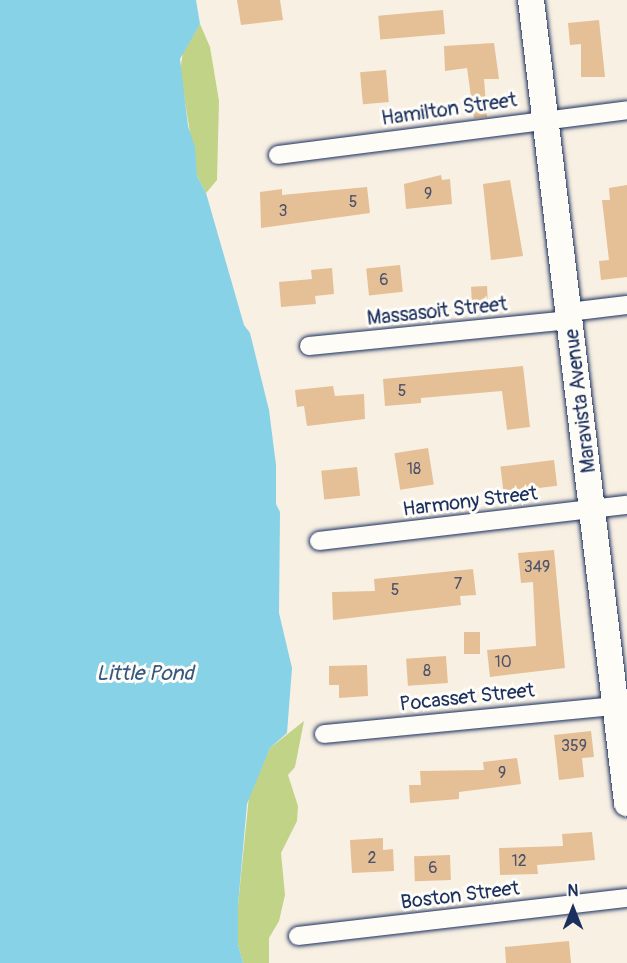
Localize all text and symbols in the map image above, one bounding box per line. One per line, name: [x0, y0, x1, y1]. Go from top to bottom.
street label: Hamilton Street: [380, 88, 518, 130]
house number: 9: [424, 184, 432, 204]
house number: 5: [349, 192, 357, 212]
house number: 3: [279, 201, 287, 221]
house number: 6: [379, 270, 389, 290]
street label: Massasoit Street: [366, 292, 508, 330]
street label: Maravista Avenue: [559, 328, 601, 474]
house number: 5: [398, 381, 406, 401]
house number: 18: [407, 459, 421, 479]
street label: Harmony Street: [401, 481, 539, 521]
house number: 349: [524, 557, 550, 577]
house number: 7: [454, 574, 462, 594]
house number: 5: [391, 580, 399, 600]
house number: 10: [494, 652, 512, 672]
water label: Little Pond: [96, 661, 194, 687]
house number: 8: [423, 661, 431, 681]
street label: Pocasset Street: [398, 678, 536, 716]
house number: 359: [561, 736, 587, 756]
house number: 9: [498, 763, 506, 783]
house number: 2: [368, 848, 376, 868]
house number: 12: [511, 851, 527, 871]
house number: 6: [428, 858, 438, 878]
street label: Boston Street: [399, 876, 521, 914]
north arrow: [543, 879, 603, 939]
text: N: [568, 881, 578, 901]

